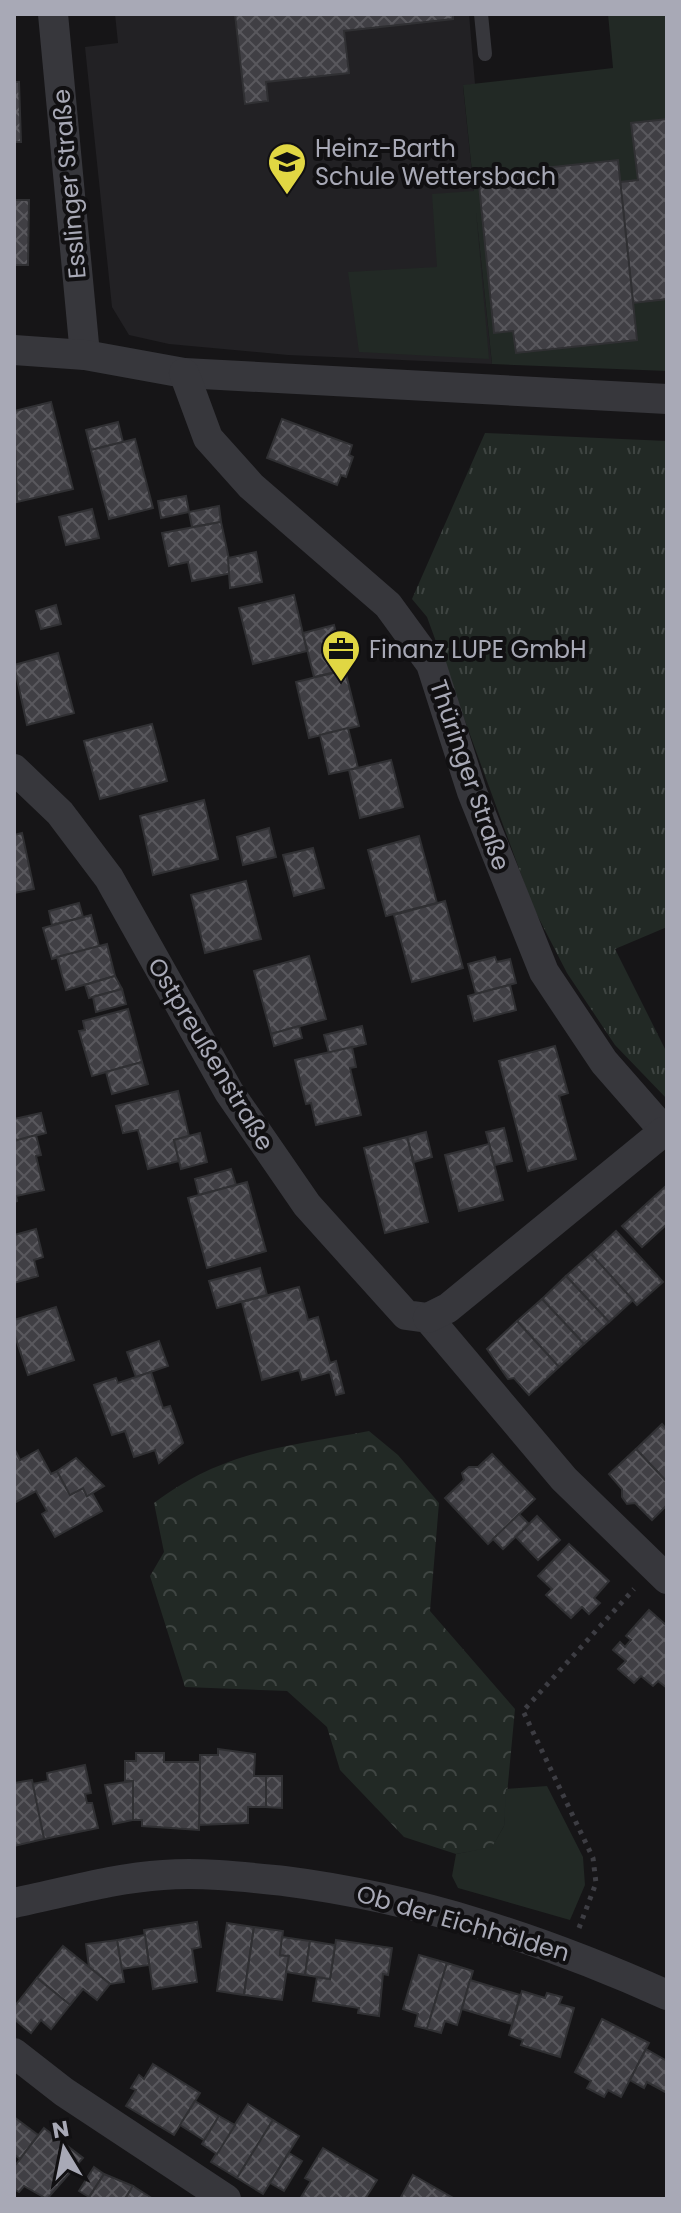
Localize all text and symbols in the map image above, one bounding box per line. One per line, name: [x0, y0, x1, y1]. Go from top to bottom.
street label: Esslinger Straße: [44, 88, 94, 280]
place label: Heinz-Barth Schule Wettersbach: [315, 132, 556, 193]
school or university icon: Heinz-Barth Schule Wettersbach: [266, 141, 308, 196]
office icon: Finanz LUPE GmbH: [320, 628, 362, 683]
place label: Finanz LUPE GmbH: [369, 633, 587, 666]
street label: Thüringer Straße: [422, 675, 518, 875]
street label: Ostpreußenstraße: [140, 951, 282, 1157]
street label: Ob der Eichhälden: [353, 1877, 573, 1969]
north arrow: [24, 2109, 104, 2189]
text: N: [50, 2113, 71, 2146]

